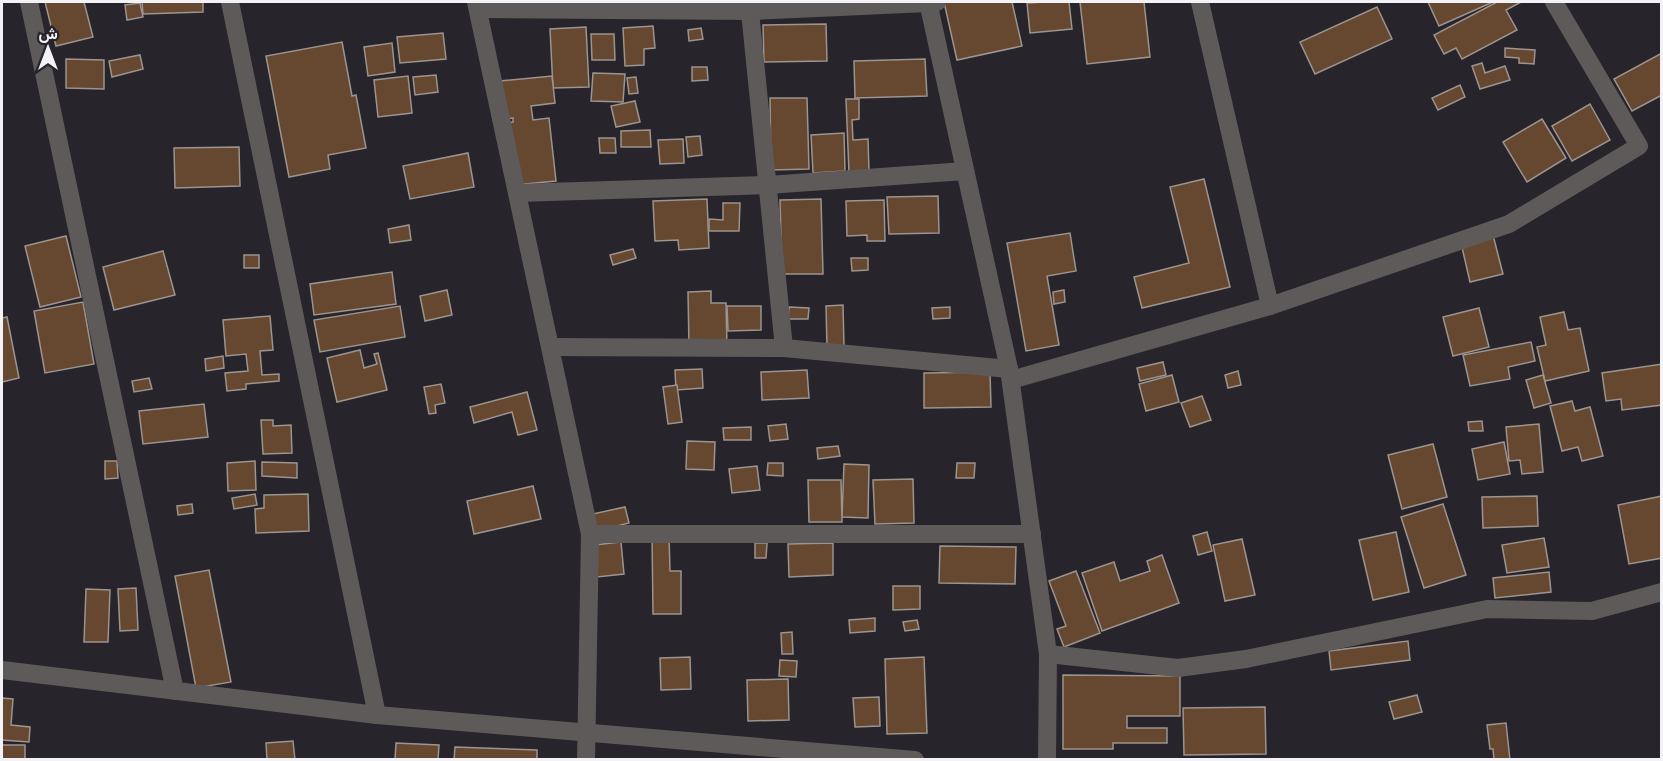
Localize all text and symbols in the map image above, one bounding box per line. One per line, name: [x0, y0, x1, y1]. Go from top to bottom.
north arrow: [18, 18, 78, 78]
text: ش: [38, 25, 58, 44]

